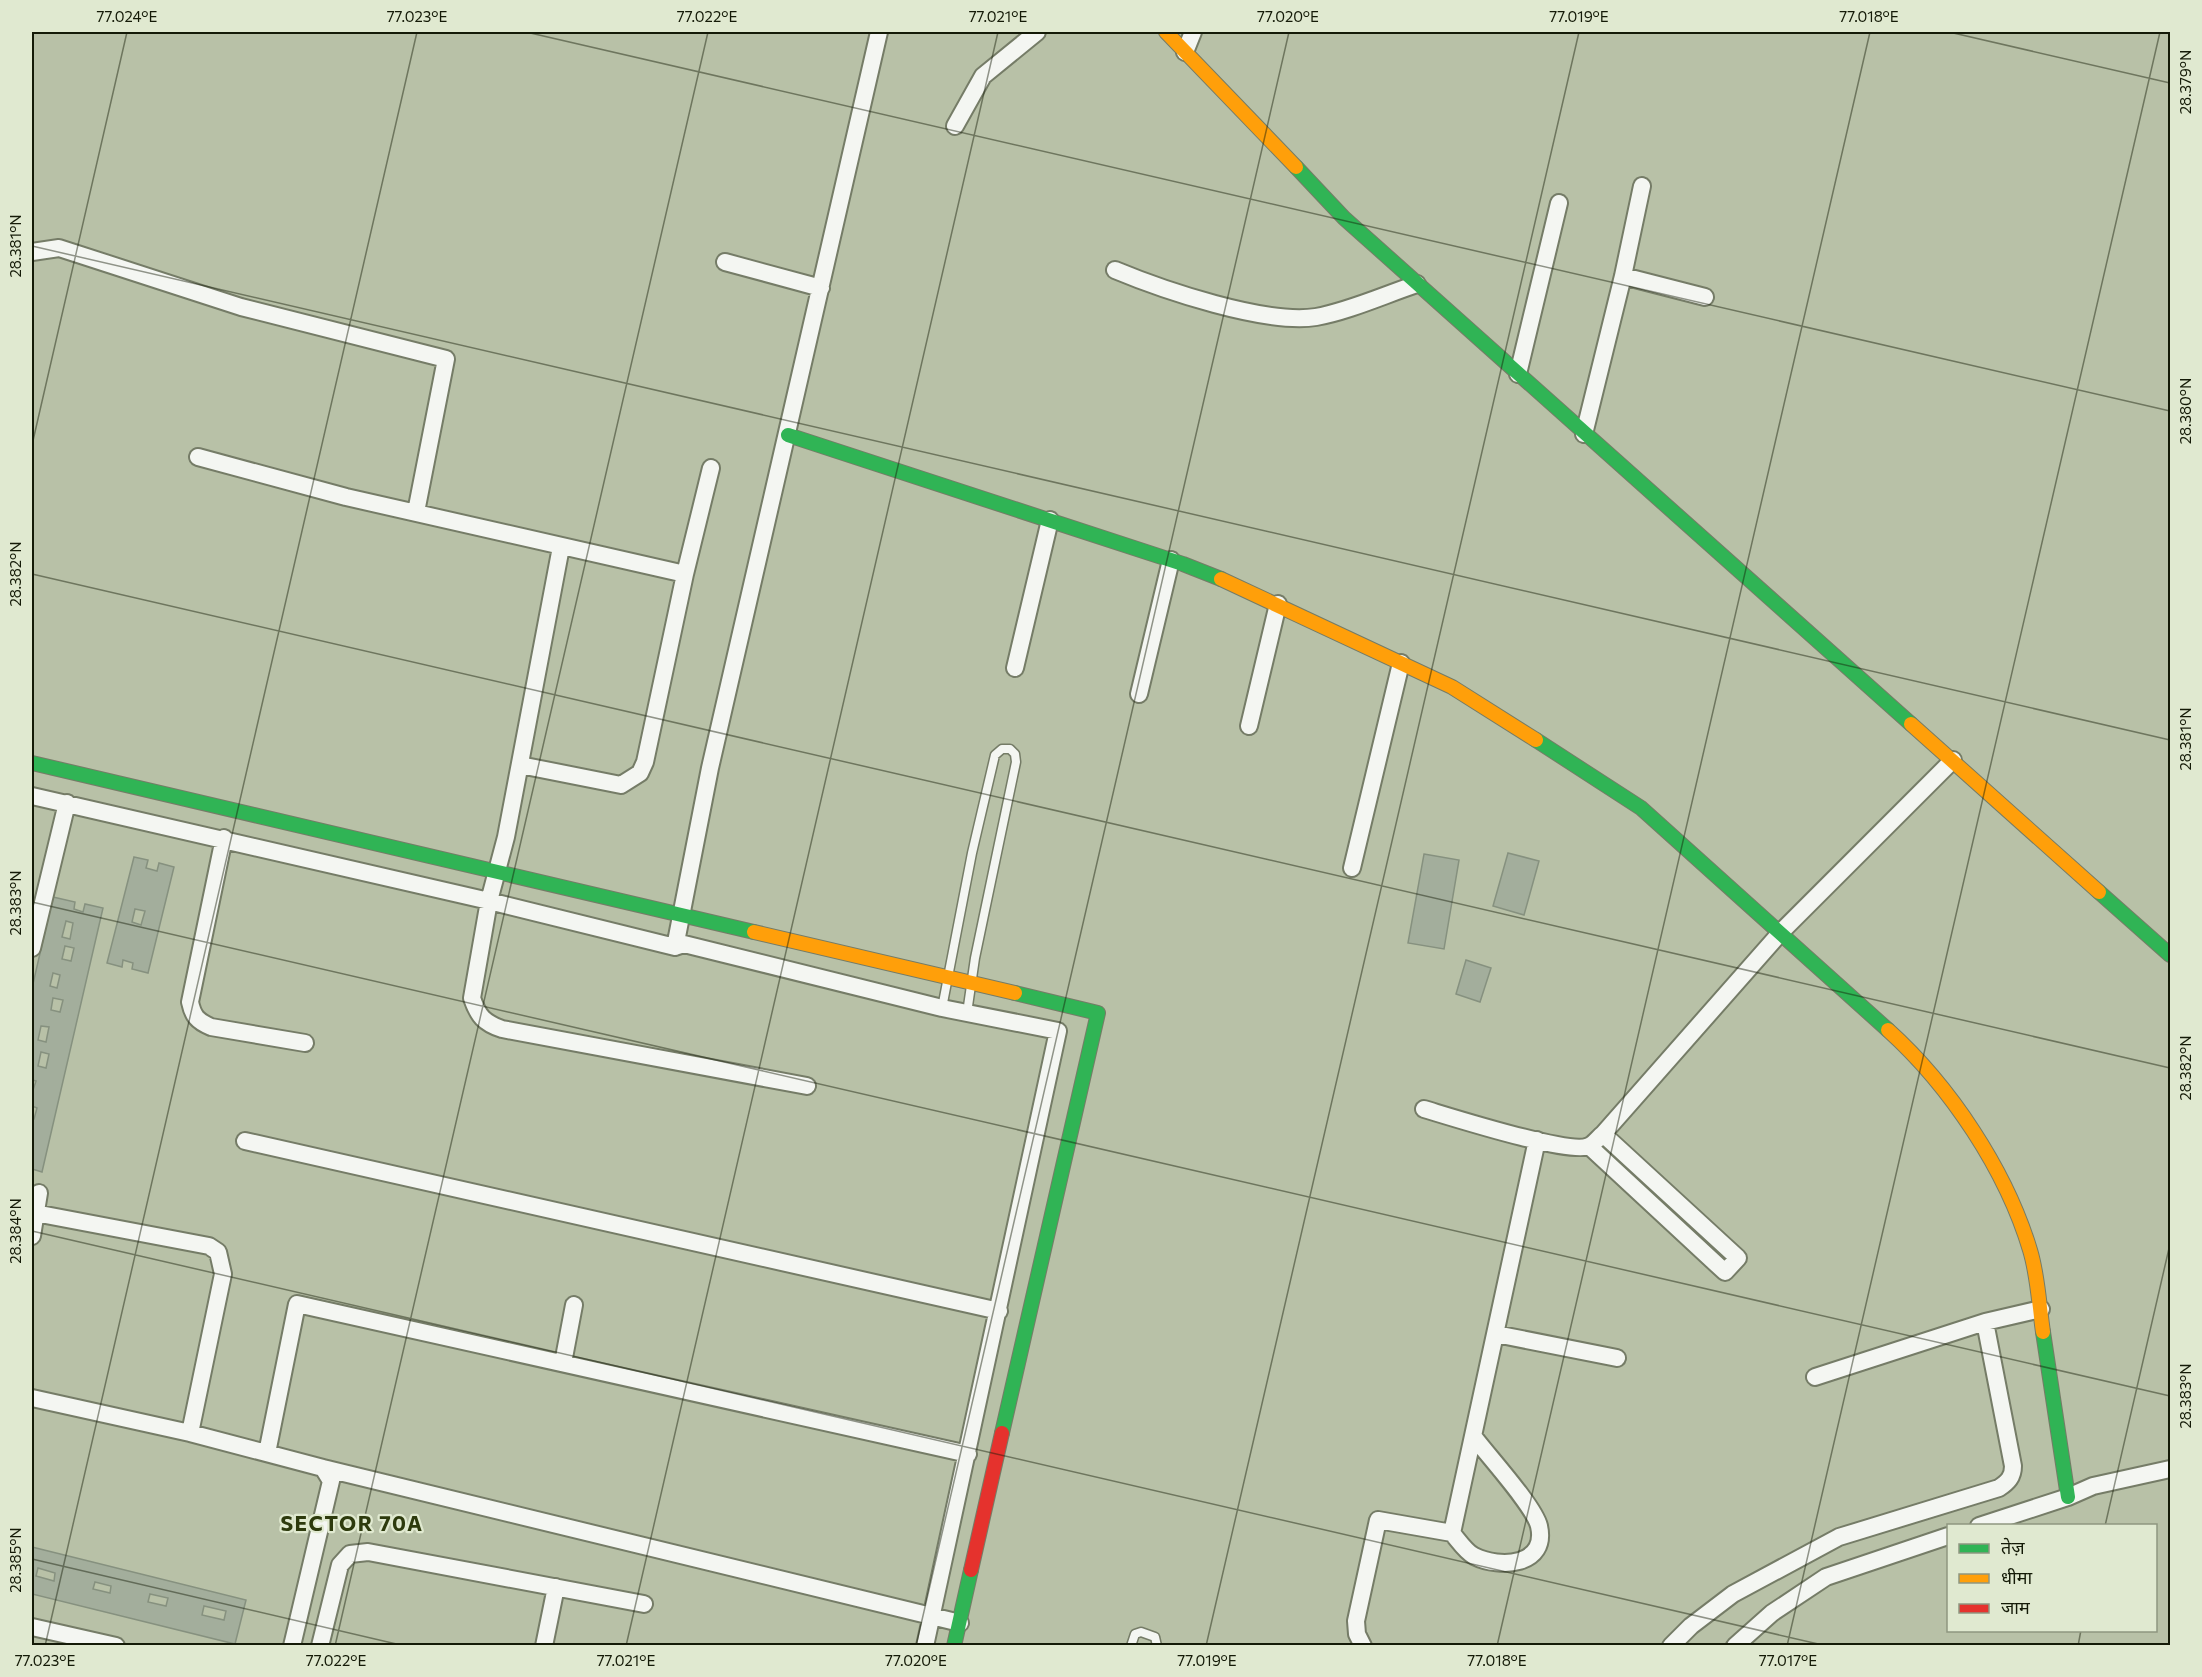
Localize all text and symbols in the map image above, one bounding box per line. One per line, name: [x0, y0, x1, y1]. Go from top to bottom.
text: 77.024°E: [97, 7, 158, 25]
text: 77.023°E: [387, 7, 447, 25]
text: 77.022°E: [677, 7, 737, 25]
text: 77.021°E: [969, 7, 1027, 25]
text: 77.020°E: [1257, 7, 1319, 25]
text: 77.019°E: [1549, 7, 1609, 25]
text: 77.018°E: [1839, 7, 1899, 25]
text: 28.379°N: [2176, 50, 2194, 114]
text: 28.381°N: [6, 214, 24, 278]
text: 28.380°N: [2176, 378, 2194, 444]
text: 28.382°N: [6, 541, 24, 607]
text: 28.381°N: [2176, 707, 2194, 771]
text: 28.383°N: [6, 870, 24, 936]
text: 28.382°N: [2176, 1035, 2194, 1101]
text: 28.384°N: [6, 1198, 24, 1264]
text: 28.383°N: [2176, 1363, 2194, 1429]
district label: SECTOR 70A: [280, 1510, 424, 1535]
legend: [1947, 1524, 2157, 1632]
text: 28.385°N: [6, 1527, 24, 1593]
text: तेज़: [2001, 1536, 2025, 1558]
text: धीमा: [2001, 1566, 2032, 1588]
text: जाम: [2001, 1596, 2031, 1618]
text: 77.023°E: [15, 1651, 75, 1669]
text: 77.022°E: [306, 1651, 366, 1669]
text: 77.021°E: [597, 1651, 655, 1669]
text: 77.020°E: [885, 1651, 947, 1669]
text: 77.019°E: [1177, 1651, 1237, 1669]
text: 77.018°E: [1467, 1651, 1527, 1669]
text: 77.017°E: [1759, 1651, 1817, 1669]

